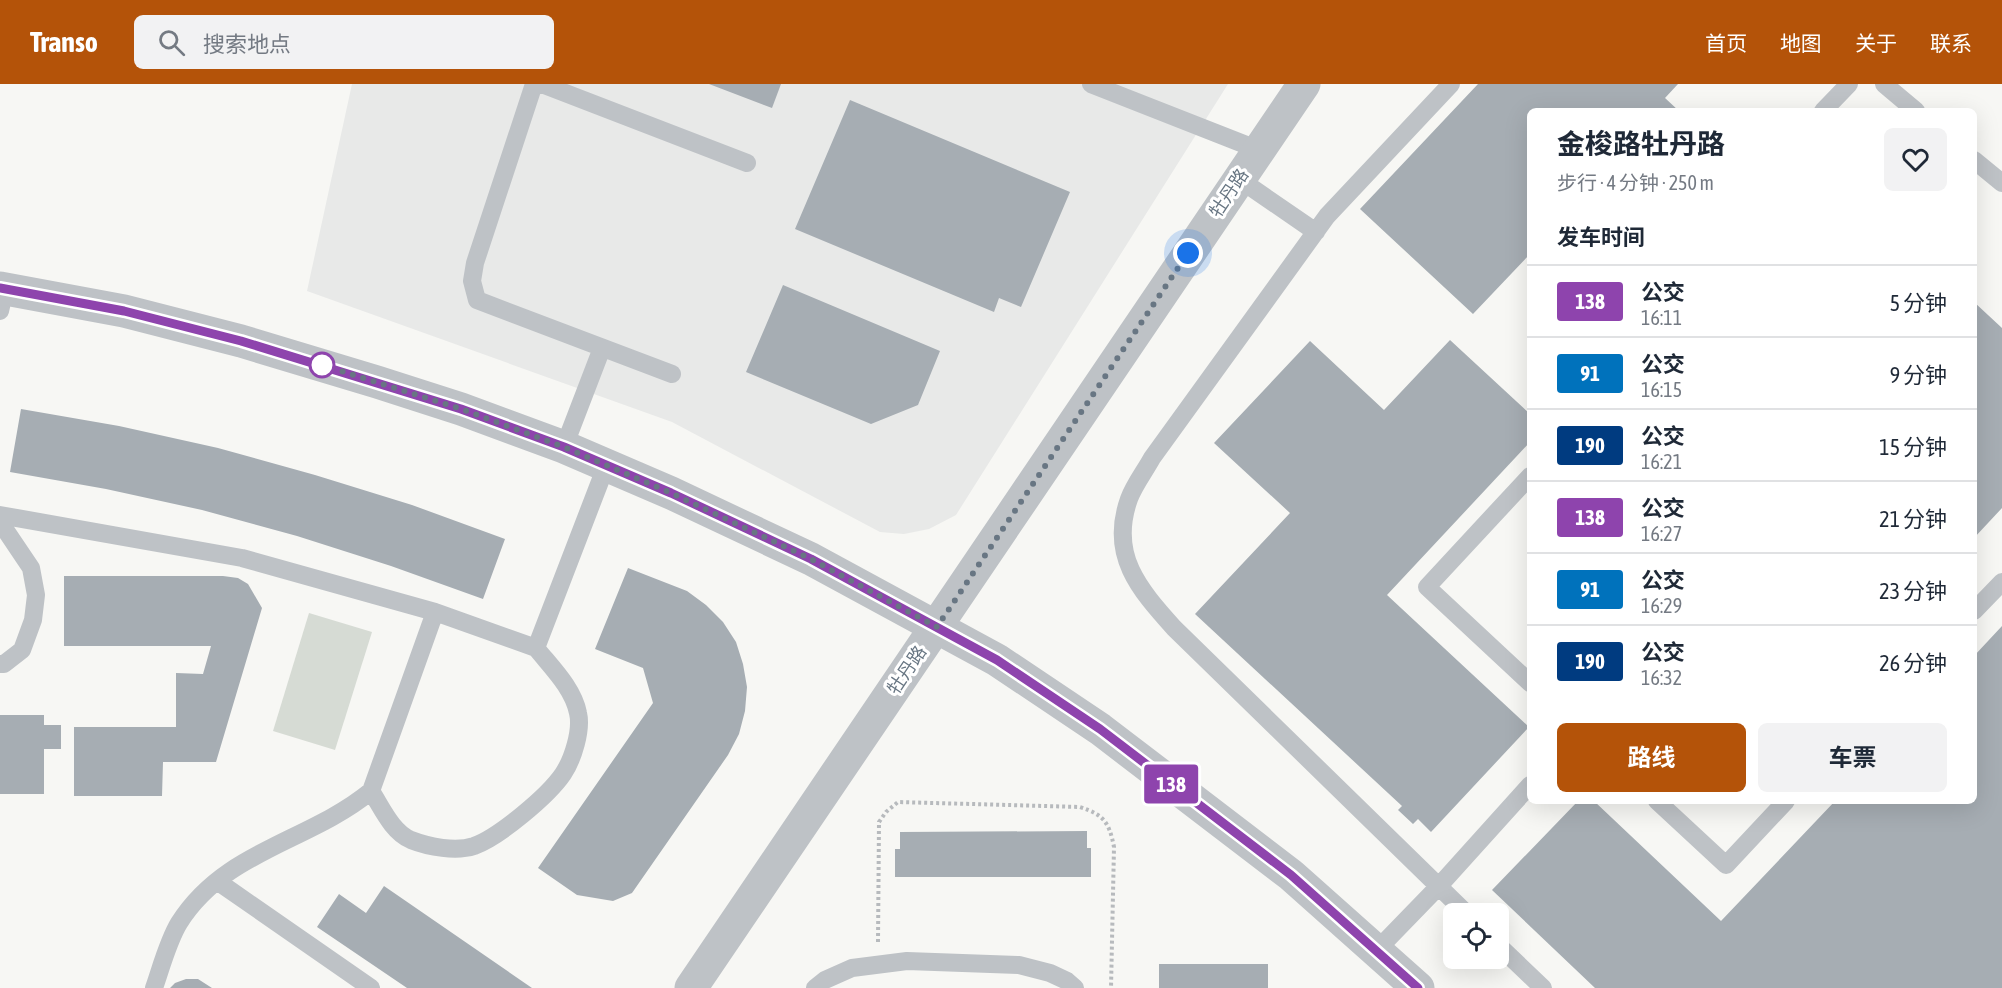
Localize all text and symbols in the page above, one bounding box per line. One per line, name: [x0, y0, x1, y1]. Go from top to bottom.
search box: [134, 15, 554, 69]
text: Transo: [30, 26, 98, 58]
icon: search: [155, 26, 188, 59]
text: 搜索地点: [203, 31, 291, 57]
text: 首页: [1705, 31, 1747, 55]
text: 地图: [1780, 31, 1822, 55]
text: 关于: [1855, 31, 1897, 55]
text: 联系: [1930, 31, 1972, 55]
text: 金梭路牡丹路: [1557, 128, 1725, 160]
button: heart: [1884, 128, 1947, 191]
street label: 牡丹路: [1205, 164, 1252, 221]
text: 步行 · 4 分钟 · 250 m: [1557, 171, 1714, 194]
text: 发车时间: [1557, 224, 1645, 250]
your location: [1173, 238, 1203, 268]
text: 公交: [1641, 279, 1685, 305]
text: 138: [1575, 289, 1605, 313]
text: 5 分钟: [1890, 290, 1947, 316]
text: 16:11: [1641, 306, 1682, 329]
text: 公交: [1641, 351, 1685, 377]
unlabelled marker: [309, 352, 335, 378]
text: 91: [1580, 361, 1600, 385]
text: 9 分钟: [1890, 362, 1947, 388]
text: 16:15: [1641, 378, 1682, 401]
text: 公交: [1641, 423, 1685, 449]
text: 190: [1575, 433, 1605, 457]
text: 15 分钟: [1879, 434, 1947, 460]
text: 16:21: [1641, 450, 1682, 473]
text: 公交: [1641, 495, 1685, 521]
text: 138: [1575, 505, 1605, 529]
text: 21 分钟: [1879, 506, 1947, 532]
text: 16:27: [1641, 522, 1682, 545]
text: 公交: [1641, 567, 1685, 593]
text: 91: [1580, 577, 1600, 601]
text: 23 分钟: [1879, 578, 1947, 604]
text: 16:29: [1641, 594, 1682, 617]
text: 公交: [1641, 639, 1685, 665]
street label: 牡丹路: [883, 641, 930, 698]
text: 190: [1575, 649, 1605, 673]
text: 26 分钟: [1879, 650, 1947, 676]
text: 16:32: [1641, 666, 1682, 689]
button: 路线: [1557, 723, 1746, 792]
button: 车票: [1758, 723, 1947, 792]
line badge: 138: [1136, 764, 1206, 804]
text: 138: [1156, 772, 1186, 796]
map controls: [1443, 903, 1509, 969]
button: locate: [1443, 903, 1509, 969]

